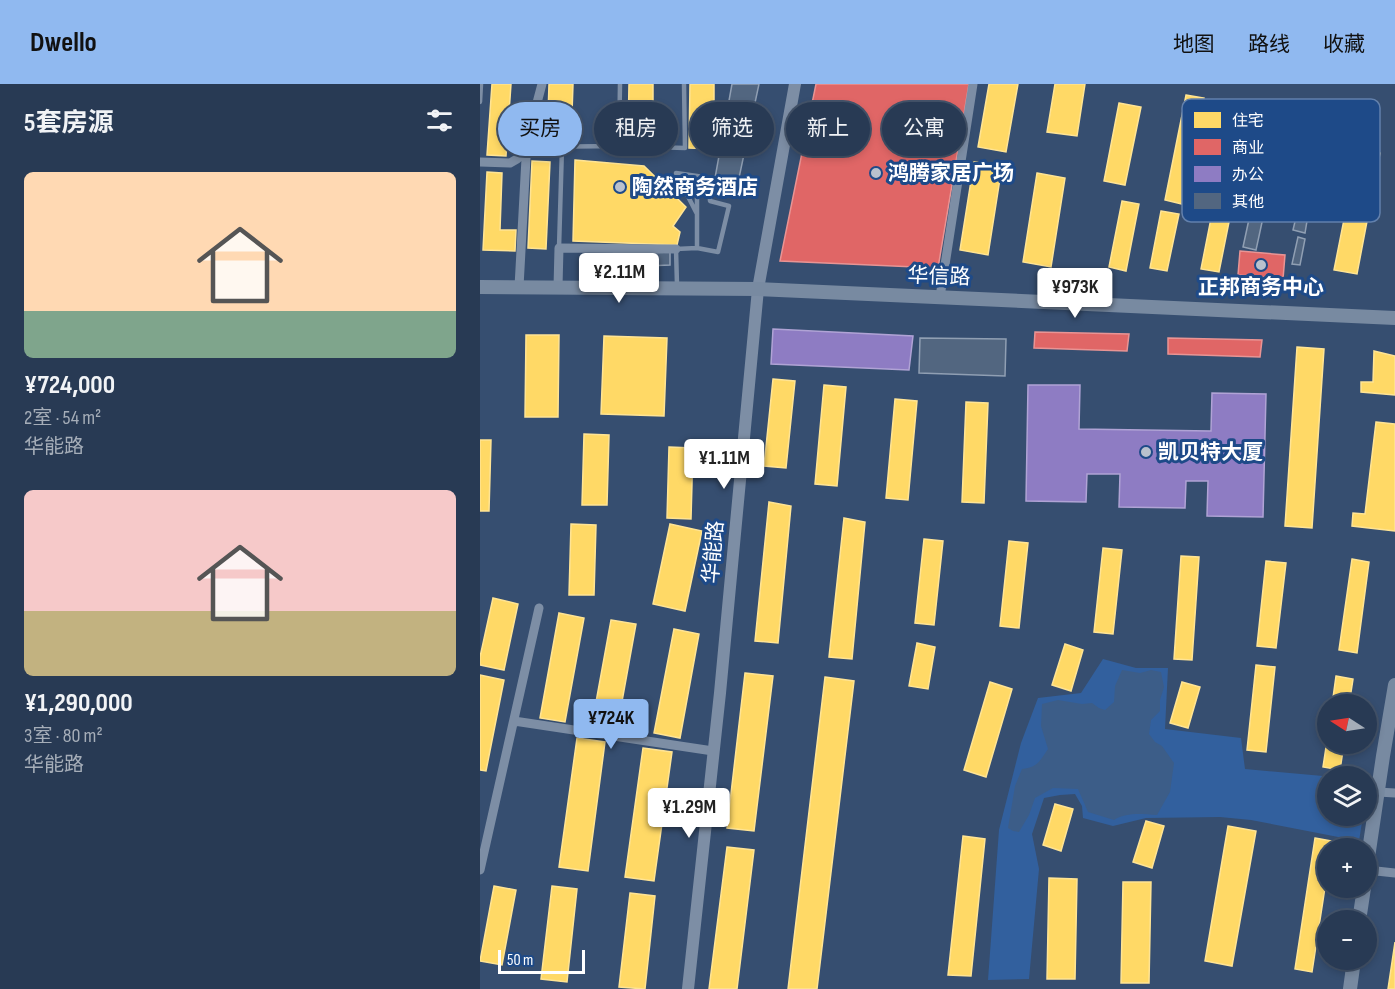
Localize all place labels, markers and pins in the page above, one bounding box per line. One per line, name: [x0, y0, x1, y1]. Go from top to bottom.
place label: 鸿腾家居广场: [888, 161, 1014, 186]
marker: 鸿腾家居广场: [869, 166, 883, 180]
place label: 陶然商务酒店: [632, 175, 758, 200]
marker: 陶然商务酒店: [613, 180, 627, 194]
pin: ¥2.11M: [570, 253, 668, 304]
marker: 正邦商务中心: [1254, 258, 1268, 272]
pin: ¥973K: [1033, 268, 1117, 319]
place label: 正邦商务中心: [1198, 275, 1324, 300]
pin: ¥1.11M: [675, 439, 773, 490]
place label: 凯贝特大厦: [1158, 440, 1263, 465]
marker: 凯贝特大厦: [1139, 445, 1153, 459]
pin: ¥724K: [569, 699, 653, 750]
pin: ¥1.29M: [640, 788, 738, 839]

